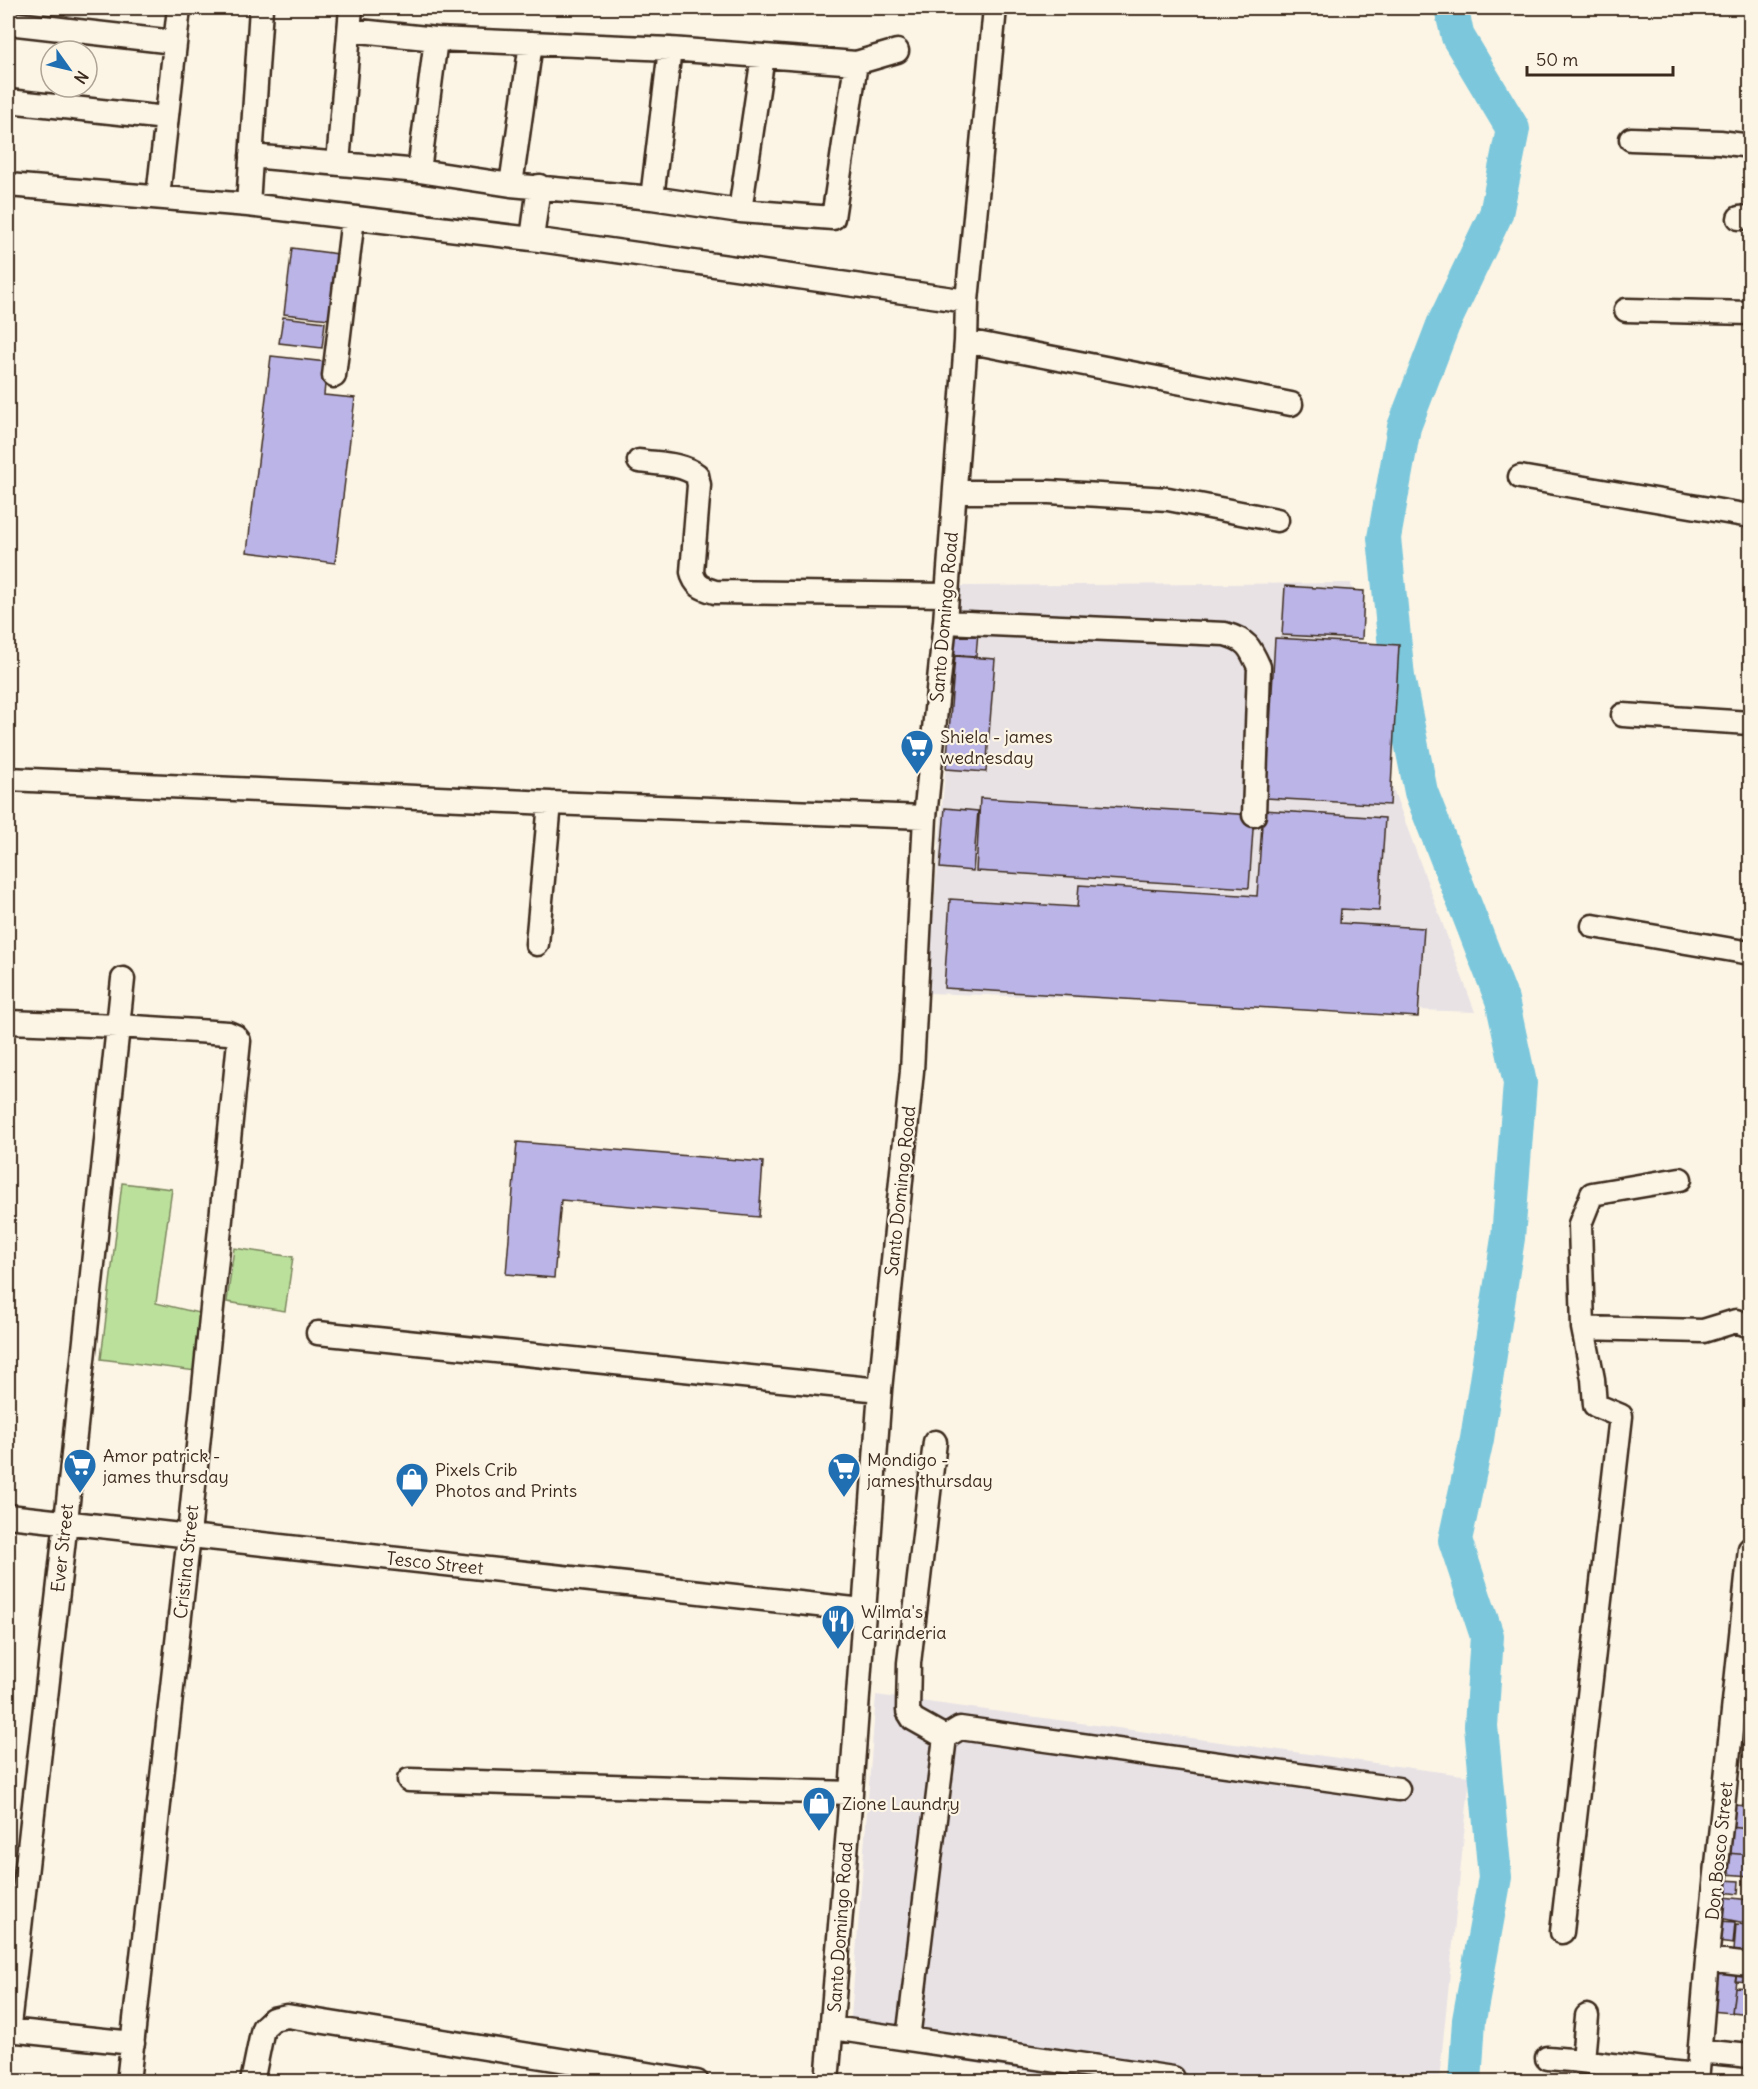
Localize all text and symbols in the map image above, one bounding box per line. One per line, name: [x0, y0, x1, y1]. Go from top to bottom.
north arrow: [39, 39, 99, 99]
scale bar: [1527, 39, 1672, 77]
text: 50 m: [1536, 48, 1578, 71]
text: N: [70, 67, 93, 88]
street label: Santo Domingo Road: [925, 531, 963, 703]
place label: Shiela - james wednesday: [940, 725, 1053, 769]
supermarket icon: Shiela - james wednesday: [899, 728, 935, 775]
street label: Santo Domingo Road: [880, 1104, 920, 1277]
place label: Amor patrick - james thursday: [102, 1444, 229, 1488]
supermarket icon: Amor patrick - james thursday: [62, 1447, 98, 1494]
place label: Mondigo - james thursday: [866, 1448, 993, 1492]
supermarket icon: Mondigo - james thursday: [826, 1451, 862, 1498]
place label: Pixels Crib Photos and Prints: [435, 1458, 577, 1502]
shop icon: Pixels Crib Photos and Prints: [394, 1461, 430, 1508]
street label: Ever Street: [46, 1503, 78, 1593]
street label: Cristina Street: [169, 1504, 203, 1620]
street label: Tesco Street: [385, 1546, 485, 1580]
place label: Wilma's Carinderia: [861, 1600, 947, 1644]
restaurant icon: Wilma's Carinderia: [820, 1603, 856, 1650]
street label: Don Bosco Street: [1700, 1781, 1738, 1921]
shop icon: Zione Laundry: [801, 1785, 837, 1832]
place label: Zione Laundry: [842, 1792, 960, 1815]
street label: Santo Domingo Road: [823, 1841, 857, 2013]

